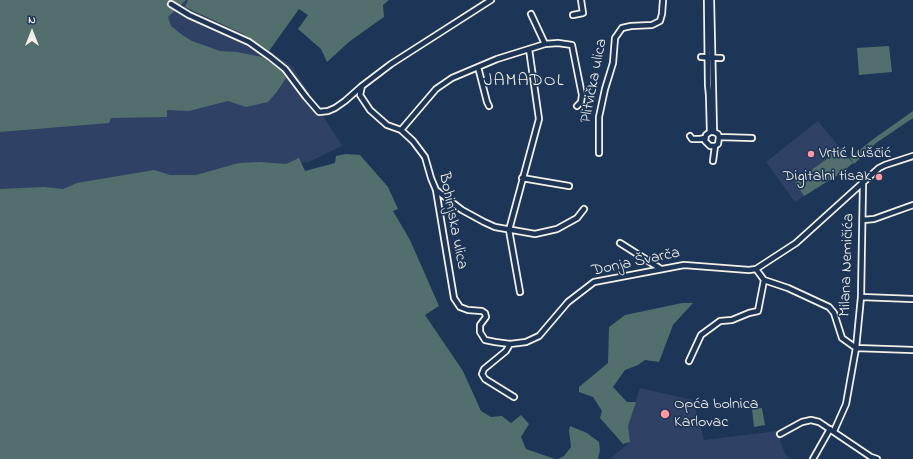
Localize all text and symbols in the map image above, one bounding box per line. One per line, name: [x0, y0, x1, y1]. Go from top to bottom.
north arrow: [12, 12, 52, 52]
text: N: [28, 12, 36, 28]
street label: Plitvička ulica: [577, 37, 613, 125]
district label: JAMADOL: [484, 71, 564, 93]
place label: Vrtić Luščić: [819, 144, 891, 164]
marker: Vrtić Luščić: [806, 149, 816, 159]
place label: Digitalni tisak: [783, 167, 871, 187]
street label: Bohinjska ulica: [433, 171, 471, 271]
marker: Digitalni tisak: [874, 172, 884, 182]
street label: Milana Nemičića: [837, 213, 859, 317]
street label: Donja Švarča: [590, 244, 682, 282]
place label: Opća bolnica Karlovac: [674, 395, 758, 433]
marker: Opća bolnica Karlovac: [659, 408, 671, 420]

